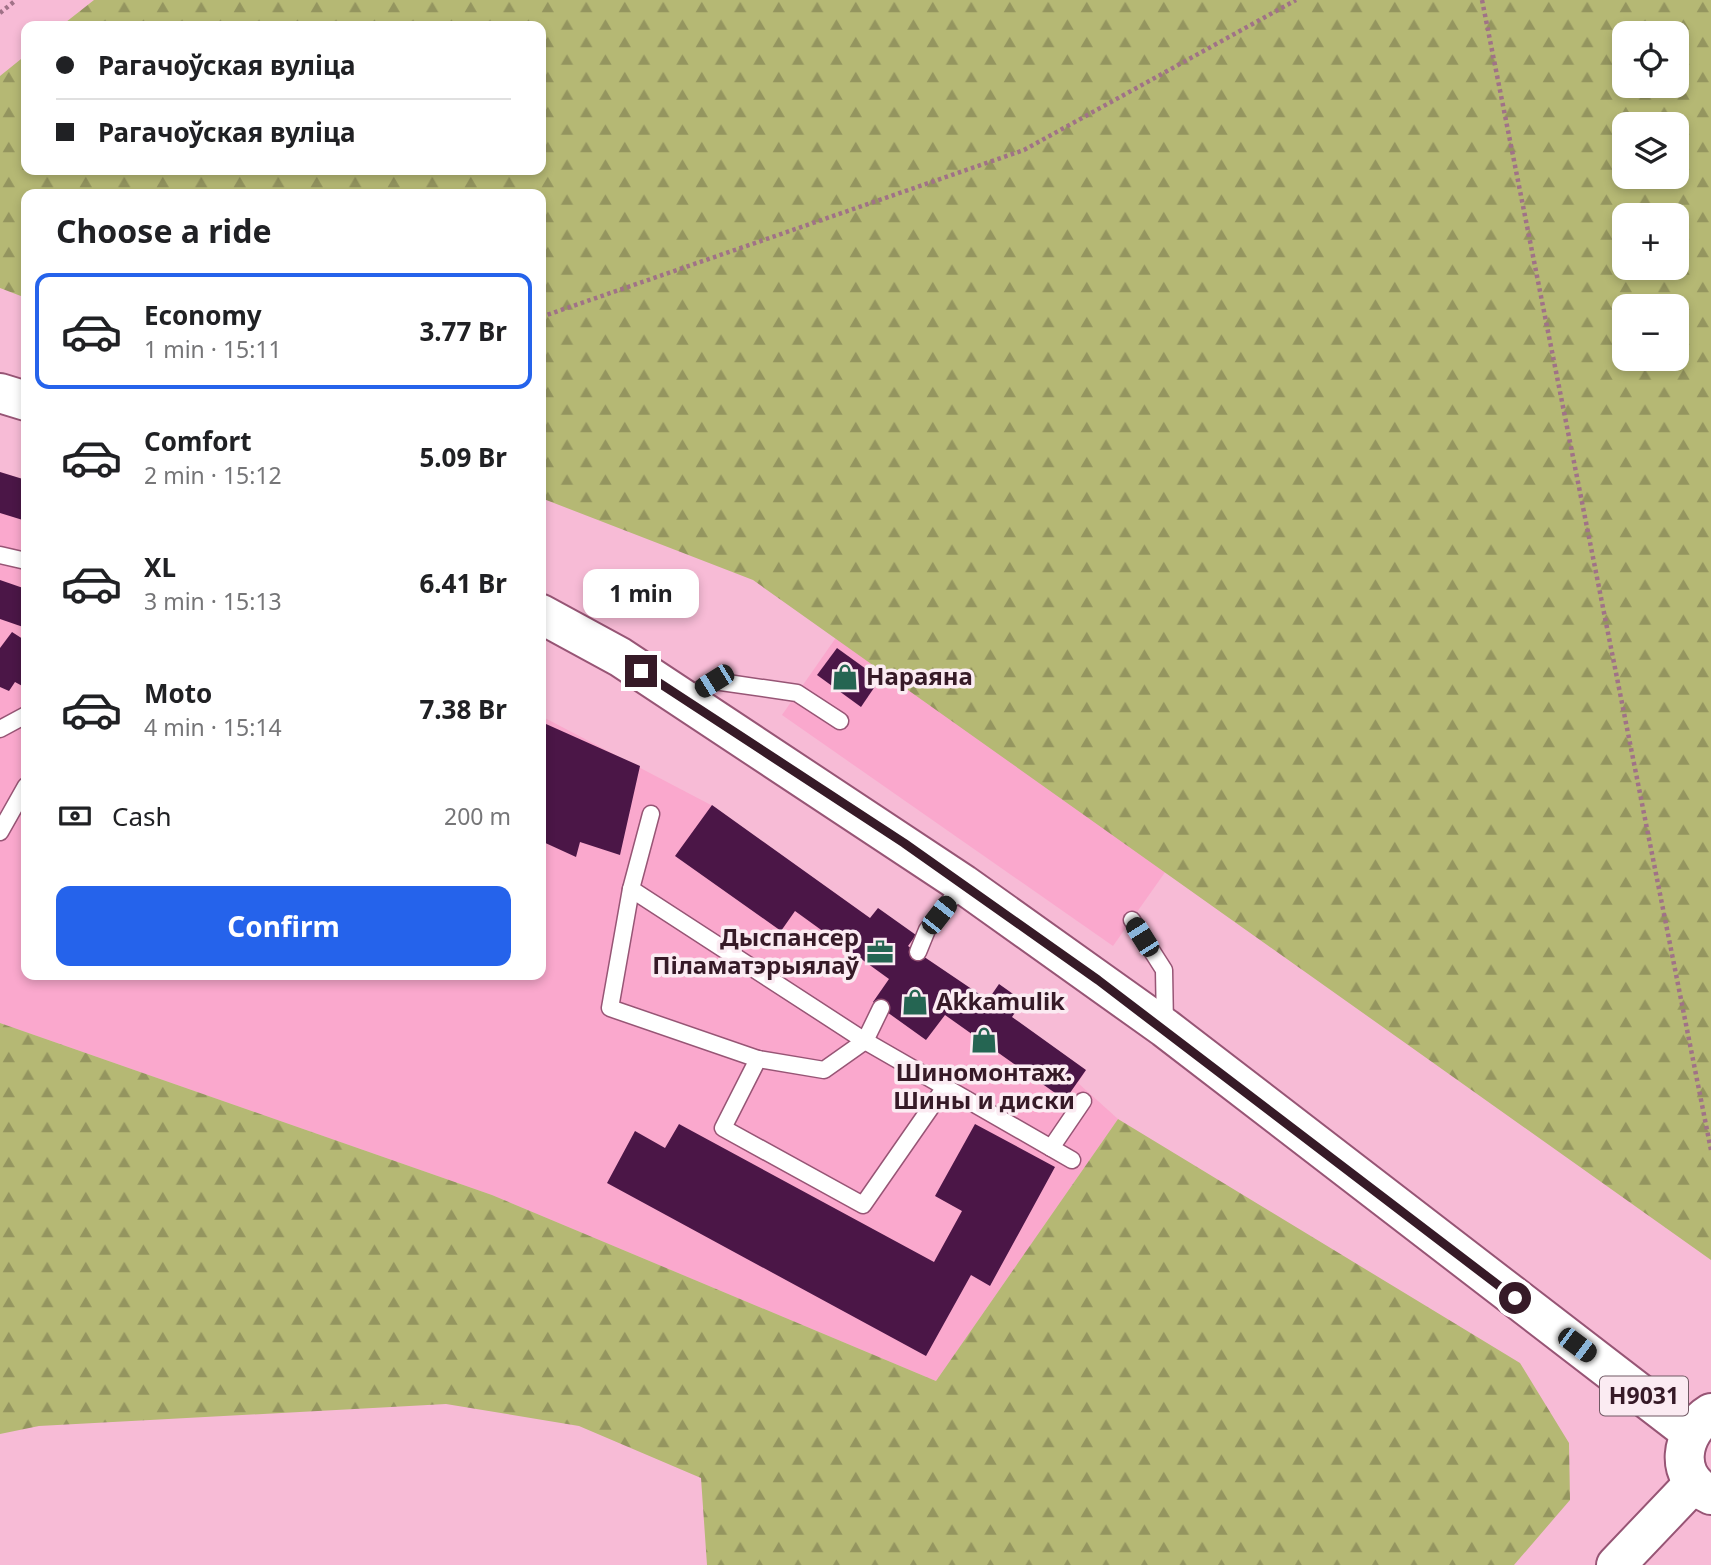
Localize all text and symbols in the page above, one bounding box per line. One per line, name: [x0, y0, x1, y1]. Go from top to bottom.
map controls: [1612, 21, 1689, 371]
button: locate: [1612, 21, 1689, 98]
text: Рагачоўская вуліца: [98, 47, 355, 83]
button: layers: [1612, 112, 1689, 189]
text: Рагачоўская вуліца: [98, 114, 355, 150]
button: +: [1612, 203, 1689, 280]
text: Choose a ride: [56, 209, 272, 252]
button: −: [1612, 294, 1689, 371]
text: Economy: [144, 297, 262, 333]
icon: car: [60, 300, 123, 363]
text: 3.77 Br: [419, 313, 507, 349]
text: 1 min · 15:11: [144, 333, 282, 365]
text: Comfort: [144, 423, 252, 459]
icon: car: [60, 426, 123, 489]
text: 5.09 Br: [419, 439, 507, 475]
text: 2 min · 15:12: [144, 459, 282, 491]
text: XL: [144, 549, 176, 585]
icon: car: [60, 552, 123, 615]
text: 6.41 Br: [419, 565, 507, 601]
callout: 1 min: [583, 570, 699, 618]
text: 1 min: [609, 577, 673, 609]
text: 3 min · 15:13: [144, 585, 282, 617]
route end: [625, 655, 657, 687]
place label: Нараяна: [866, 659, 973, 692]
car: [691, 661, 738, 701]
shop icon: Нараяна: [830, 662, 860, 692]
text: Moto: [144, 675, 212, 711]
icon: car: [60, 678, 123, 741]
text: 7.38 Br: [419, 691, 507, 727]
text: 4 min · 15:14: [144, 711, 282, 743]
icon: cash: [56, 797, 94, 835]
text: Cash: [112, 798, 172, 834]
text: 200 m: [444, 800, 511, 832]
button: Confirm: [56, 886, 511, 966]
car: [918, 892, 961, 938]
car: [1122, 914, 1163, 960]
place label: Дыспансер Піламатэрыялаў: [652, 920, 859, 981]
office icon: Дыспансер Піламатэрыялаў: [865, 937, 895, 967]
place label: Akkamulik: [936, 984, 1065, 1017]
shop icon: Akkamulik: [900, 987, 930, 1017]
shop icon: Шиномонтаж. Шины и диски: [969, 1025, 999, 1055]
place label: Шиномонтаж. Шины и диски: [893, 1055, 1075, 1116]
route start: [1499, 1282, 1531, 1314]
car: [1554, 1324, 1601, 1366]
road number: Н9031: [1600, 1376, 1688, 1415]

